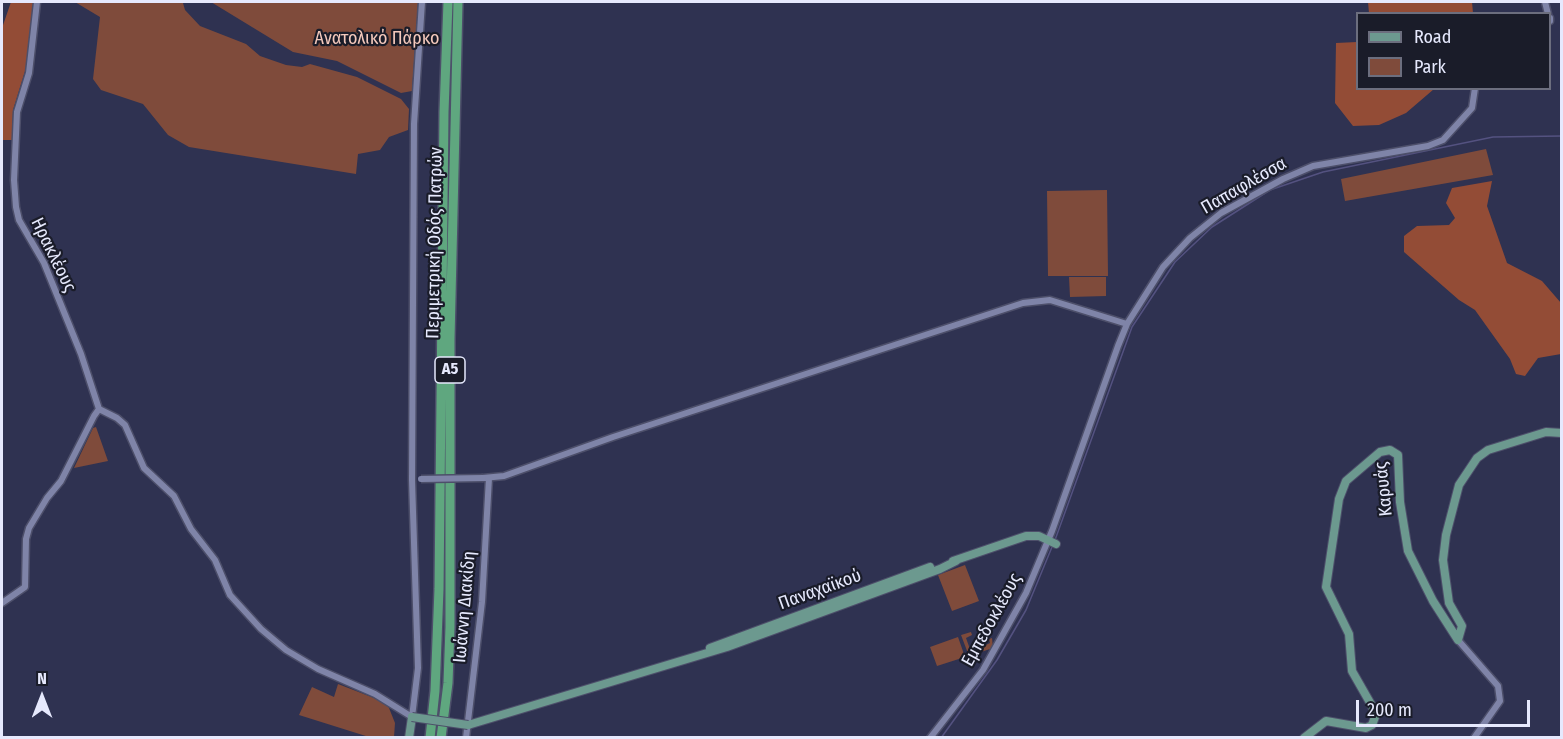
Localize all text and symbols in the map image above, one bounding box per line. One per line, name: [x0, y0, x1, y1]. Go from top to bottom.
legend: [1356, 12, 1551, 90]
text: Road: [1414, 26, 1451, 48]
park label: Ανατολικό Πάρκο: [314, 28, 440, 50]
text: Park: [1414, 56, 1446, 78]
street label: Περιμετρική Οδός Πατρών: [423, 147, 447, 339]
street label: Παπαφλέσσα: [1197, 153, 1291, 219]
street label: Ηρακλέους: [26, 214, 80, 296]
road number: Α5: [435, 357, 465, 383]
street label: Καρυάς: [1370, 461, 1398, 517]
street label: Ιωάννη Διακίδη: [449, 550, 481, 664]
street label: Παναχαϊκού: [776, 565, 864, 615]
street label: Εμπεδοκλέους: [958, 570, 1026, 670]
north arrow: [12, 667, 72, 727]
text: N: [37, 669, 47, 688]
scale bar: [1359, 688, 1533, 726]
text: 200 m: [1367, 699, 1412, 721]

